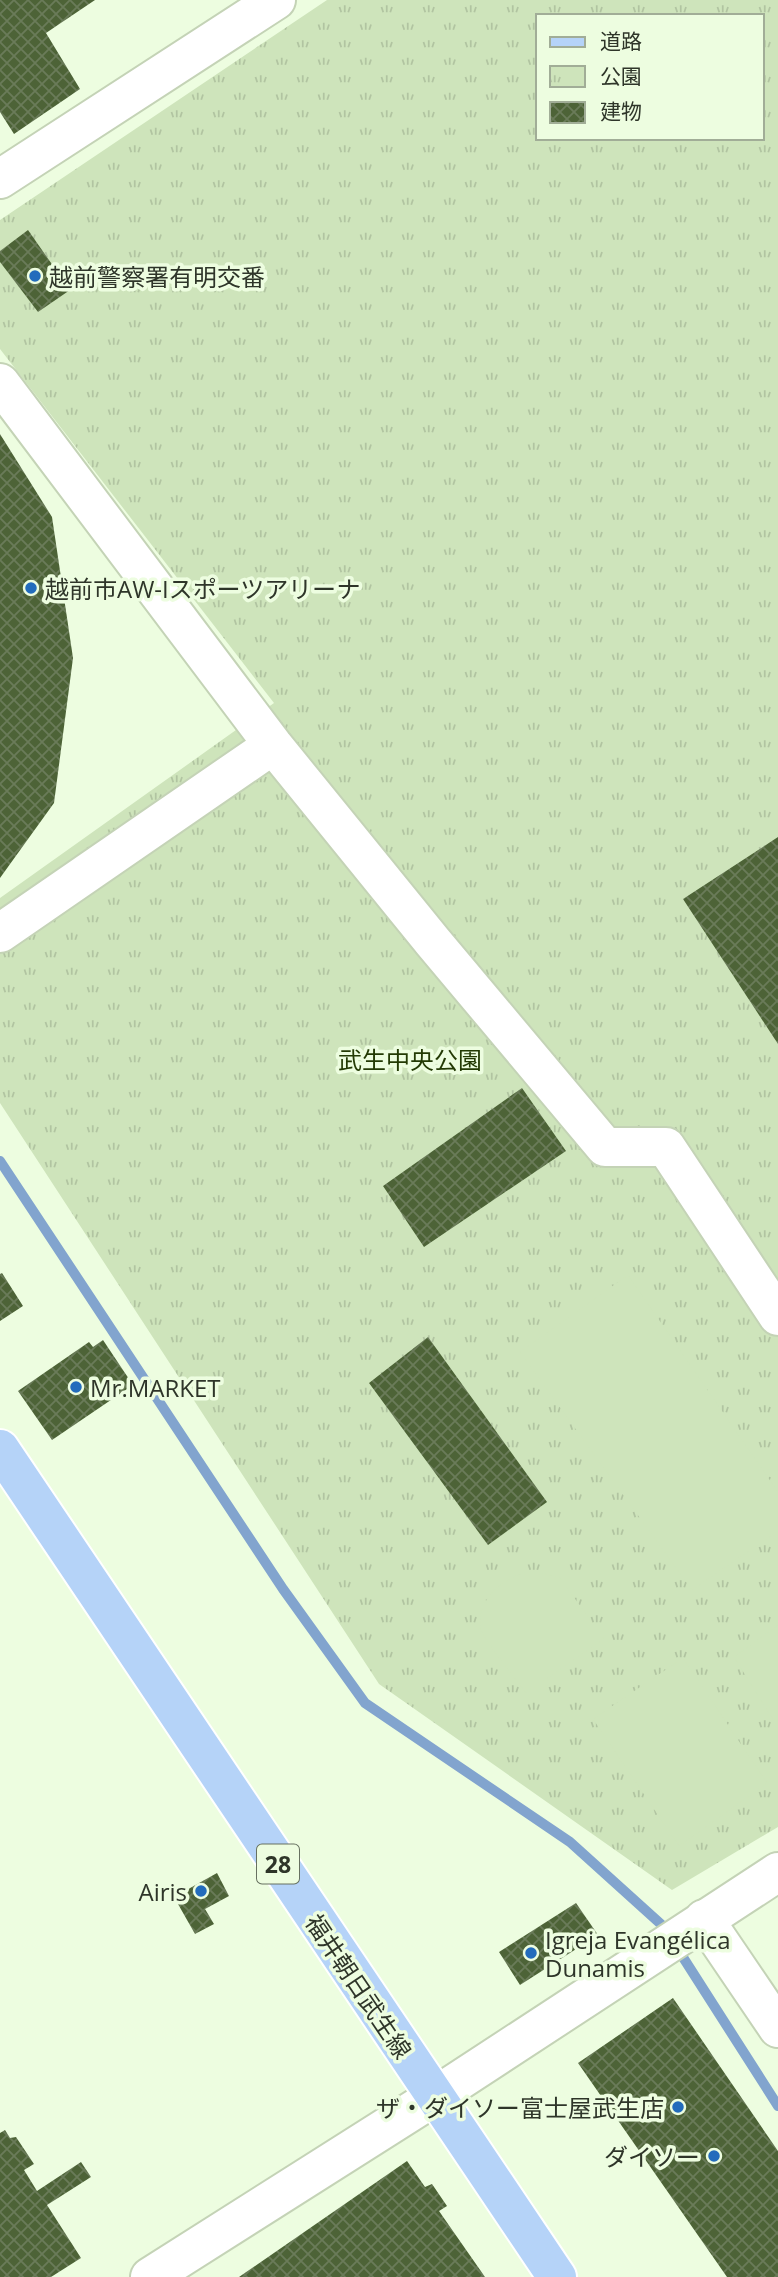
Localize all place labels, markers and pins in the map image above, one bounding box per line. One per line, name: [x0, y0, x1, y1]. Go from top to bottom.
place label: 越前警察署有明交番: [49, 260, 265, 293]
marker: 越前警察署有明交番: [27, 268, 43, 284]
place label: 越前市AW-Iスポーツアリーナ: [45, 572, 360, 605]
marker: 越前市AW-Iスポーツアリーナ: [23, 580, 39, 596]
place label: Mr.MARKET: [90, 1371, 221, 1404]
marker: Mr.MARKET: [68, 1379, 84, 1395]
place label: Airis: [138, 1875, 187, 1908]
marker: Airis: [193, 1883, 209, 1899]
place label: Igreja Evangélica Dunamis: [545, 1923, 730, 1984]
marker: Igreja Evangélica Dunamis: [523, 1945, 539, 1961]
place label: ザ・ダイソー富士屋武生店: [376, 2091, 664, 2124]
marker: ザ・ダイソー富士屋武生店: [670, 2099, 686, 2115]
place label: ダイソー: [604, 2140, 700, 2173]
marker: ダイソー: [706, 2148, 722, 2164]

